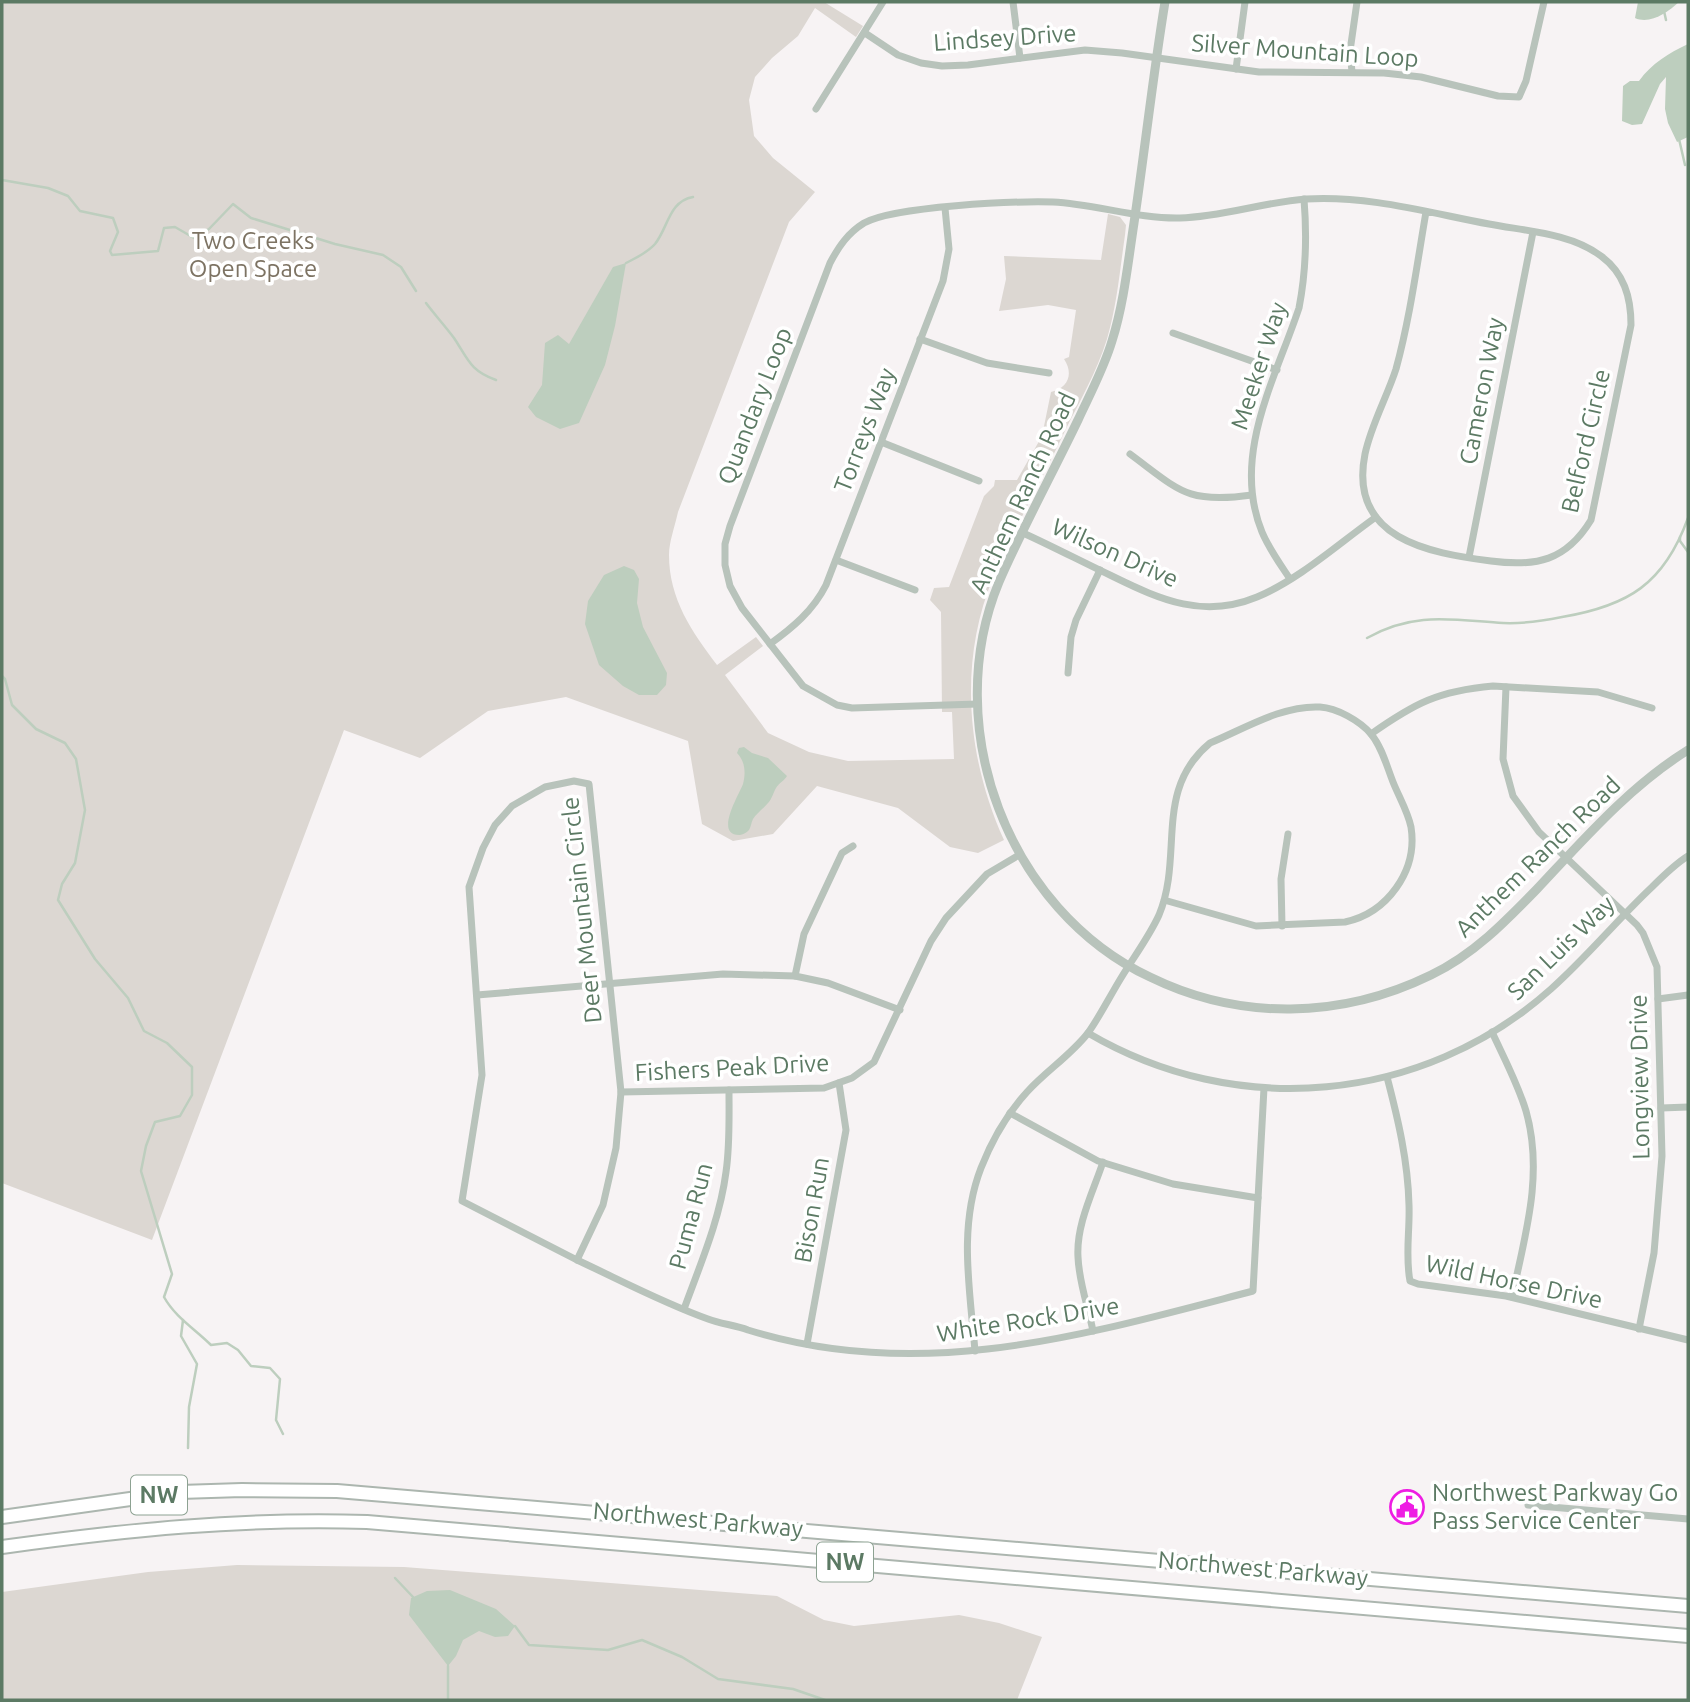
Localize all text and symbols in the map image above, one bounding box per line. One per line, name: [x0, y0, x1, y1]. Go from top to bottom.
street label: Lindsey Drive: [933, 19, 1077, 56]
street label: Silver Mountain Loop: [1191, 29, 1419, 72]
park label: Two Creeks Open Space: [189, 227, 317, 282]
street label: Meeker Way: [1225, 298, 1292, 433]
street label: Cameron Way: [1454, 315, 1509, 467]
street label: Quandary Loop: [712, 324, 797, 488]
street label: Torreys Way: [829, 364, 901, 496]
street label: Belford Circle: [1556, 366, 1615, 515]
street label: Anthem Ranch Road: [964, 388, 1081, 598]
street label: Wilson Drive: [1048, 513, 1182, 592]
street label: Anthem Ranch Road: [1450, 771, 1626, 942]
street label: Deer Mountain Circle: [556, 796, 607, 1025]
street label: San Luis Way: [1502, 890, 1620, 1005]
street label: Longview Drive: [1625, 994, 1654, 1160]
street label: Fishers Peak Drive: [634, 1049, 830, 1086]
street label: Bison Run: [789, 1155, 834, 1265]
street label: Puma Run: [663, 1160, 718, 1272]
street label: Wild Horse Drive: [1423, 1250, 1605, 1313]
street label: White Rock Drive: [935, 1292, 1121, 1347]
road number: NW: [131, 1476, 187, 1514]
place label: Northwest Parkway Go Pass Service Center: [1432, 1479, 1678, 1534]
public building icon: Northwest Parkway Go Pass Service Center: [1388, 1488, 1426, 1526]
street label: Northwest Parkway: [592, 1497, 805, 1542]
road number: NW: [817, 1542, 873, 1582]
street label: Northwest Parkway: [1157, 1546, 1370, 1591]

